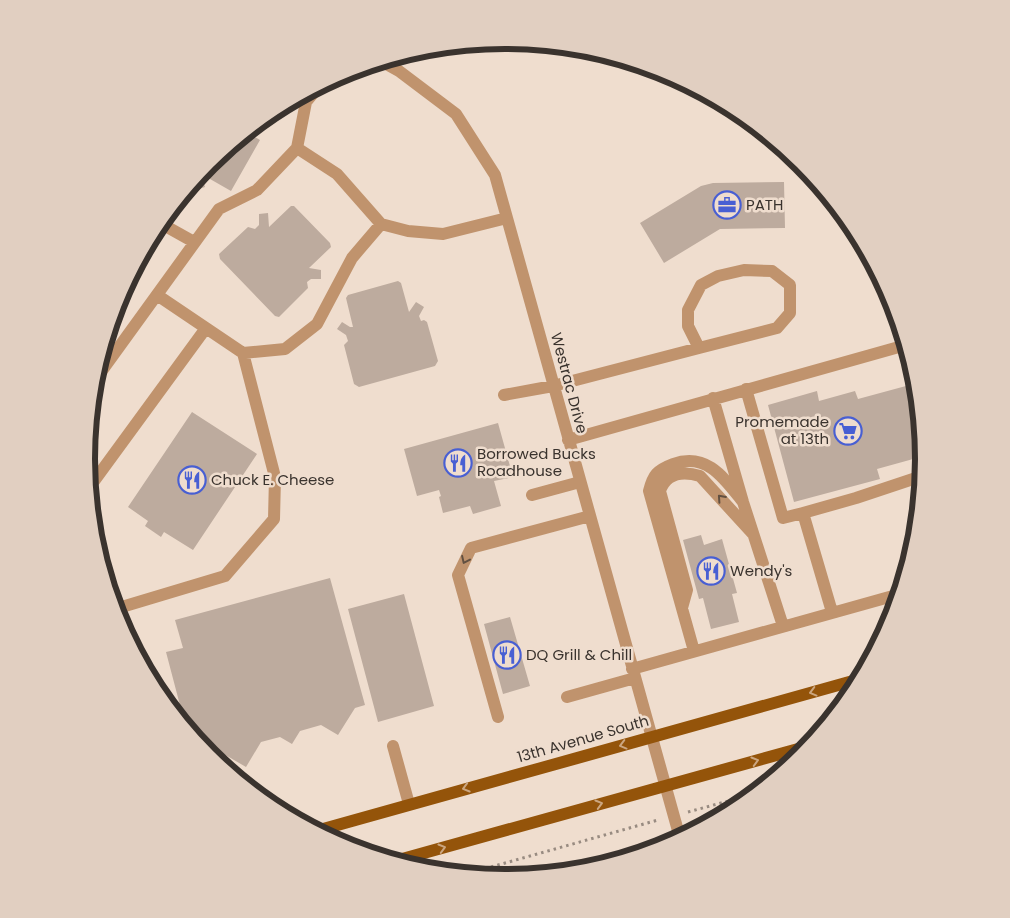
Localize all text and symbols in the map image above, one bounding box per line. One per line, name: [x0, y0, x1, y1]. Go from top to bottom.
office icon: PATH: [712, 190, 742, 220]
place label: PATH: [746, 194, 783, 215]
street label: Westrac Drive: [546, 330, 593, 436]
place label: Promemade at 13th: [735, 411, 829, 449]
supermarket icon: Promemade at 13th: [833, 416, 863, 446]
place label: Borrowed Bucks Roadhouse: [477, 443, 596, 481]
restaurant icon: Borrowed Bucks Roadhouse: [443, 448, 473, 478]
restaurant icon: Chuck E. Cheese: [177, 465, 207, 495]
place label: Chuck E. Cheese: [211, 469, 334, 490]
one-way arrow: [718, 494, 727, 503]
one-way arrow: [462, 555, 472, 564]
restaurant icon: Wendy's: [696, 556, 726, 586]
place label: Wendy's: [730, 560, 793, 581]
restaurant icon: DQ Grill & Chill: [492, 640, 522, 670]
place label: DQ Grill & Chill: [526, 644, 632, 665]
one-way arrow: [809, 687, 818, 697]
street label: 13th Avenue South: [515, 710, 651, 767]
one-way arrow: [619, 739, 627, 749]
one-way arrow: [751, 756, 760, 767]
one-way arrow: [462, 783, 471, 793]
one-way arrow: [594, 800, 602, 810]
one-way arrow: [438, 844, 446, 854]

